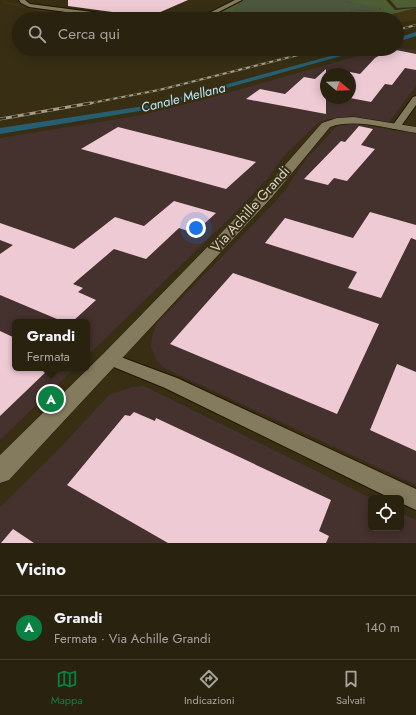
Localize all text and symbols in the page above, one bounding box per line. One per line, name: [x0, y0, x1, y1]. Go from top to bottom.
search box: [12, 12, 404, 56]
icon: search: [26, 23, 48, 45]
text: Cerca qui: [58, 23, 120, 45]
north arrow: [320, 68, 356, 104]
water label: Canale Mellana: [139, 78, 227, 117]
street label: Via Achille Grandi: [206, 161, 294, 257]
your location: [186, 218, 206, 238]
popup: [12, 319, 90, 371]
text: Grandi: [27, 325, 75, 347]
text: Fermata: [27, 347, 70, 366]
pin: A: [38, 384, 64, 414]
map controls: [368, 495, 404, 531]
button: locate: [368, 495, 404, 531]
text: Vicino: [16, 557, 66, 581]
text: Grandi: [54, 607, 102, 629]
text: A: [24, 618, 34, 637]
text: 140 m: [365, 618, 400, 637]
text: Fermata · Via Achille Grandi: [54, 629, 211, 648]
tab: Mappa: [51, 668, 83, 708]
tab: Indicazioni: [184, 668, 235, 708]
tab: Salvati: [336, 668, 365, 708]

